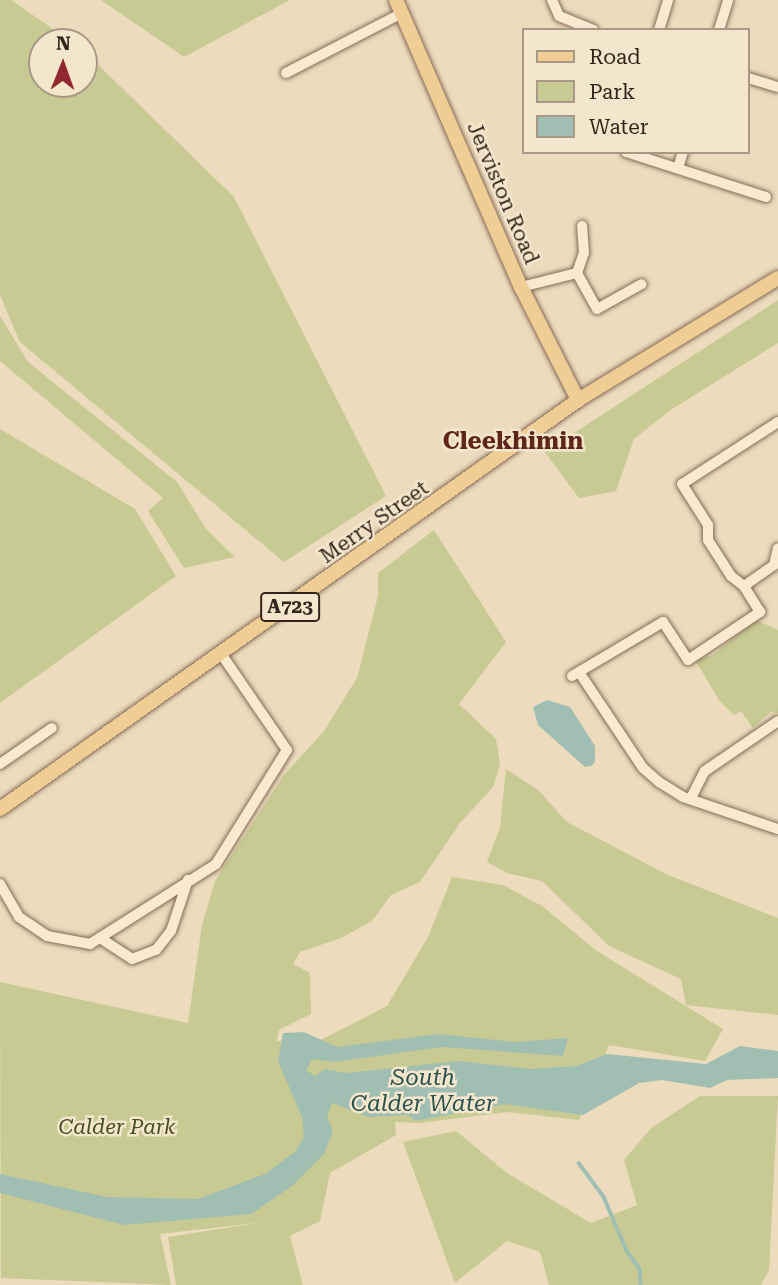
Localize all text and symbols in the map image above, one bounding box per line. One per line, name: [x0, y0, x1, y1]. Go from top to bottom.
north arrow: [28, 28, 98, 98]
legend: [522, 28, 750, 154]
text: N: [56, 32, 71, 55]
text: Road: [589, 45, 641, 69]
text: Park: [589, 80, 635, 104]
text: Water: [589, 115, 648, 139]
street label: Jerviston Road: [462, 118, 544, 268]
district label: Cleekhimin: [443, 428, 583, 456]
street label: Merry Street: [315, 475, 433, 569]
road number: A723: [258, 592, 322, 622]
water label: South Calder Water: [351, 1064, 495, 1118]
park label: Calder Park: [58, 1114, 176, 1140]

